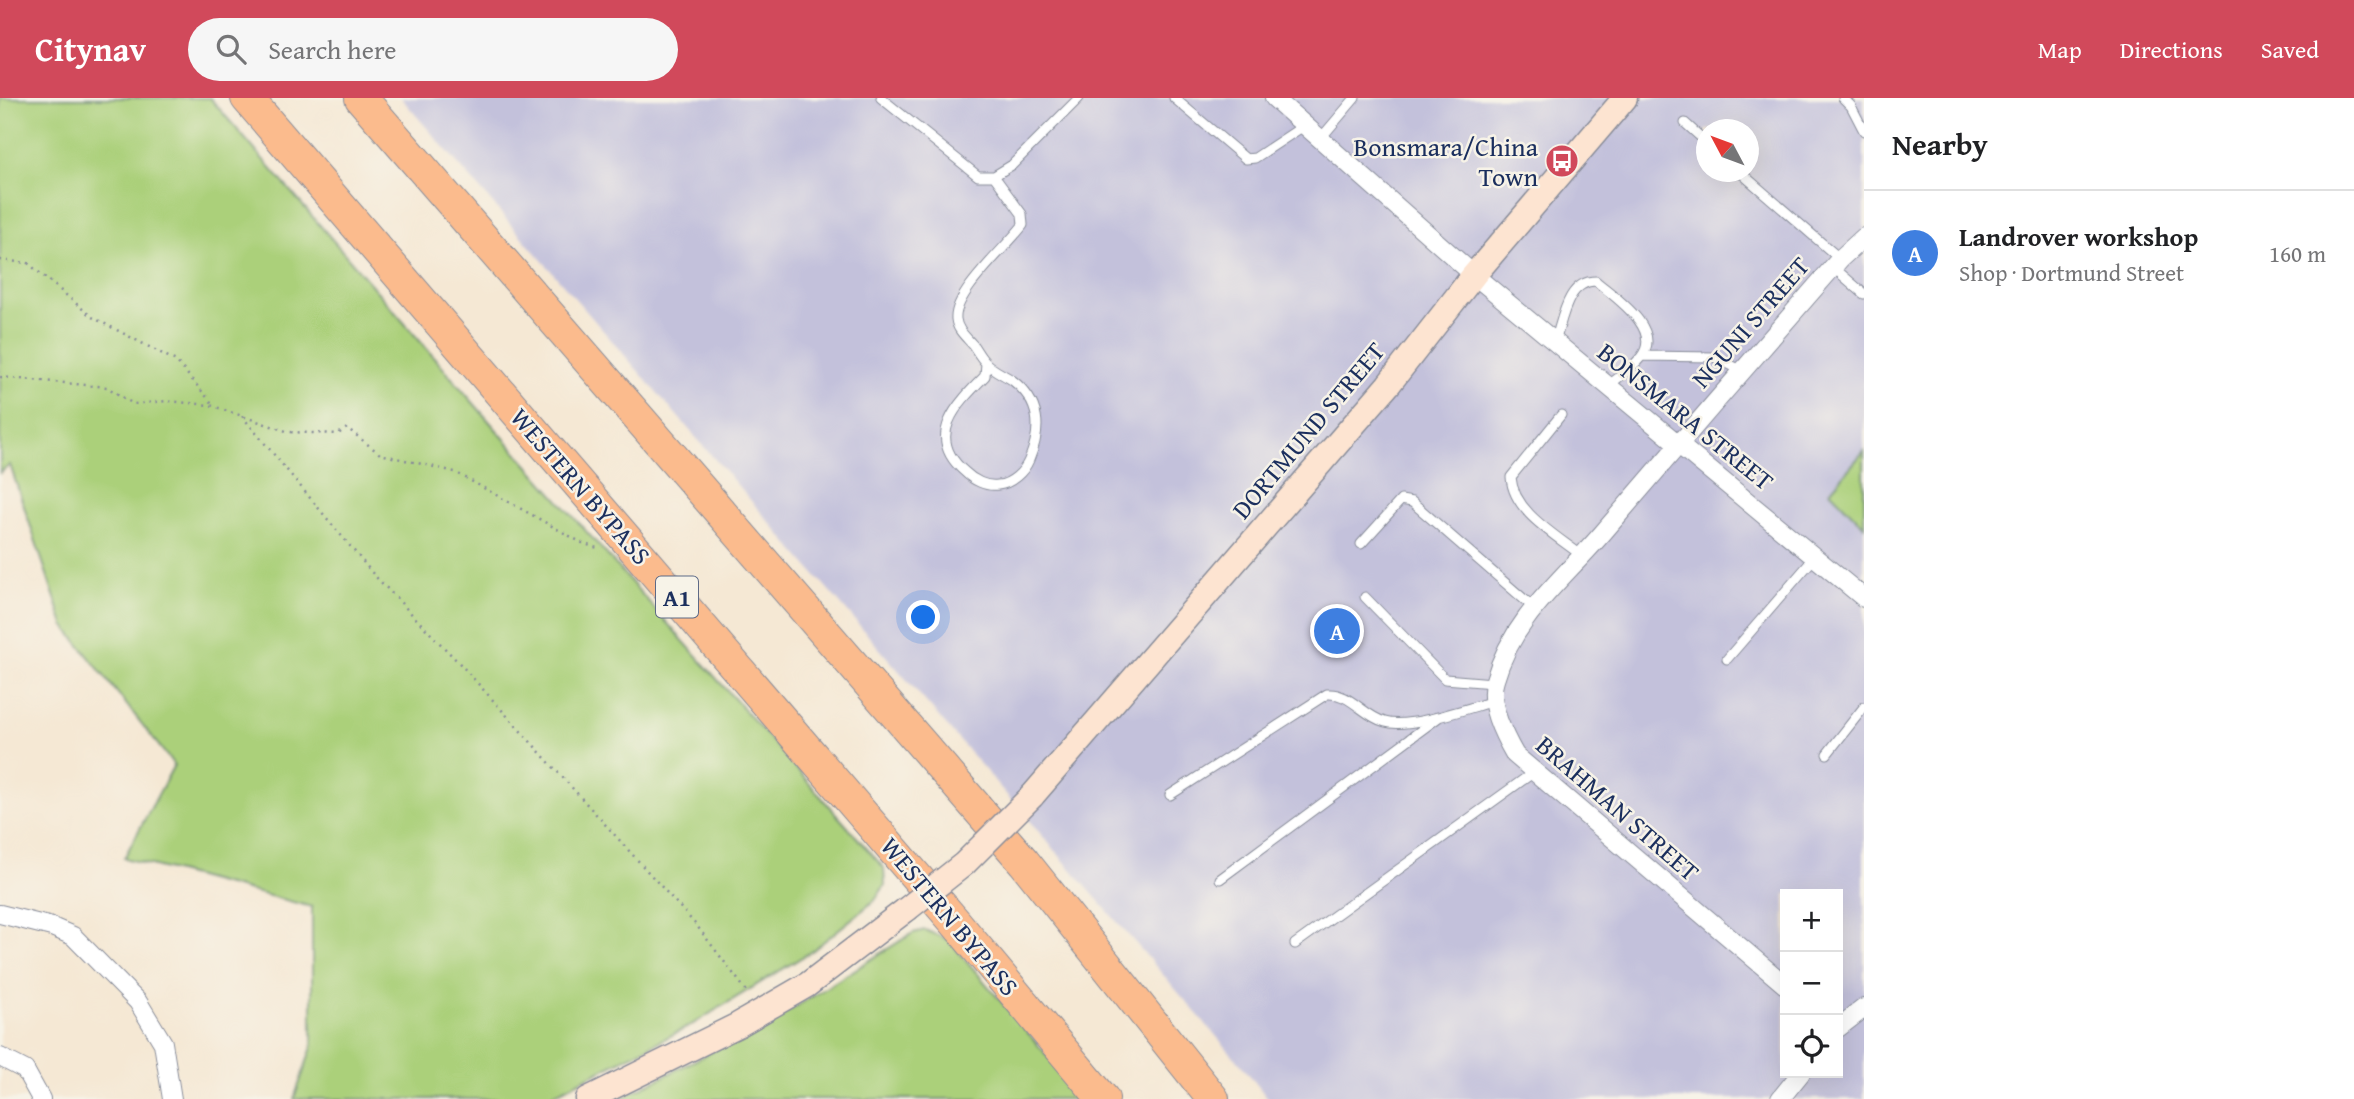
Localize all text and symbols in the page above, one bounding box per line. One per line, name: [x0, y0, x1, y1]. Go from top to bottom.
search box: [188, 18, 678, 81]
text: Citynav: [35, 25, 146, 73]
icon: search: [212, 30, 250, 68]
text: Search here: [268, 30, 396, 69]
text: Map: [2038, 32, 2082, 67]
text: Directions: [2120, 32, 2223, 67]
text: Saved: [2261, 32, 2319, 67]
north arrow: [1696, 119, 1759, 182]
text: Nearby: [1892, 122, 1988, 166]
place label: Bonsmara/China Town: [1354, 127, 1539, 196]
bus stop icon: Bonsmara/China Town: [1543, 142, 1581, 180]
text: Landrover workshop: [1959, 217, 2198, 256]
text: A: [1908, 237, 1922, 270]
text: 160 m: [2269, 237, 2326, 270]
street label: NGUNI STREET: [1682, 247, 1819, 396]
text: Shop · Dortmund Street: [1959, 256, 2184, 289]
street label: DORTMUND STREET: [1222, 333, 1394, 527]
street label: BONSMARA STREET: [1589, 333, 1783, 500]
street label: WESTERN BYPASS: [502, 399, 660, 573]
road number: A1: [656, 576, 698, 618]
your location: [906, 600, 940, 634]
pin: A: [1314, 605, 1360, 657]
street label: BRAHMAN STREET: [1528, 726, 1709, 890]
street label: WESTERN BYPASS: [872, 828, 1028, 1004]
map controls: [1780, 889, 1843, 1078]
button: +: [1780, 889, 1843, 952]
button: −: [1780, 952, 1843, 1015]
button: locate: [1780, 1015, 1843, 1078]

